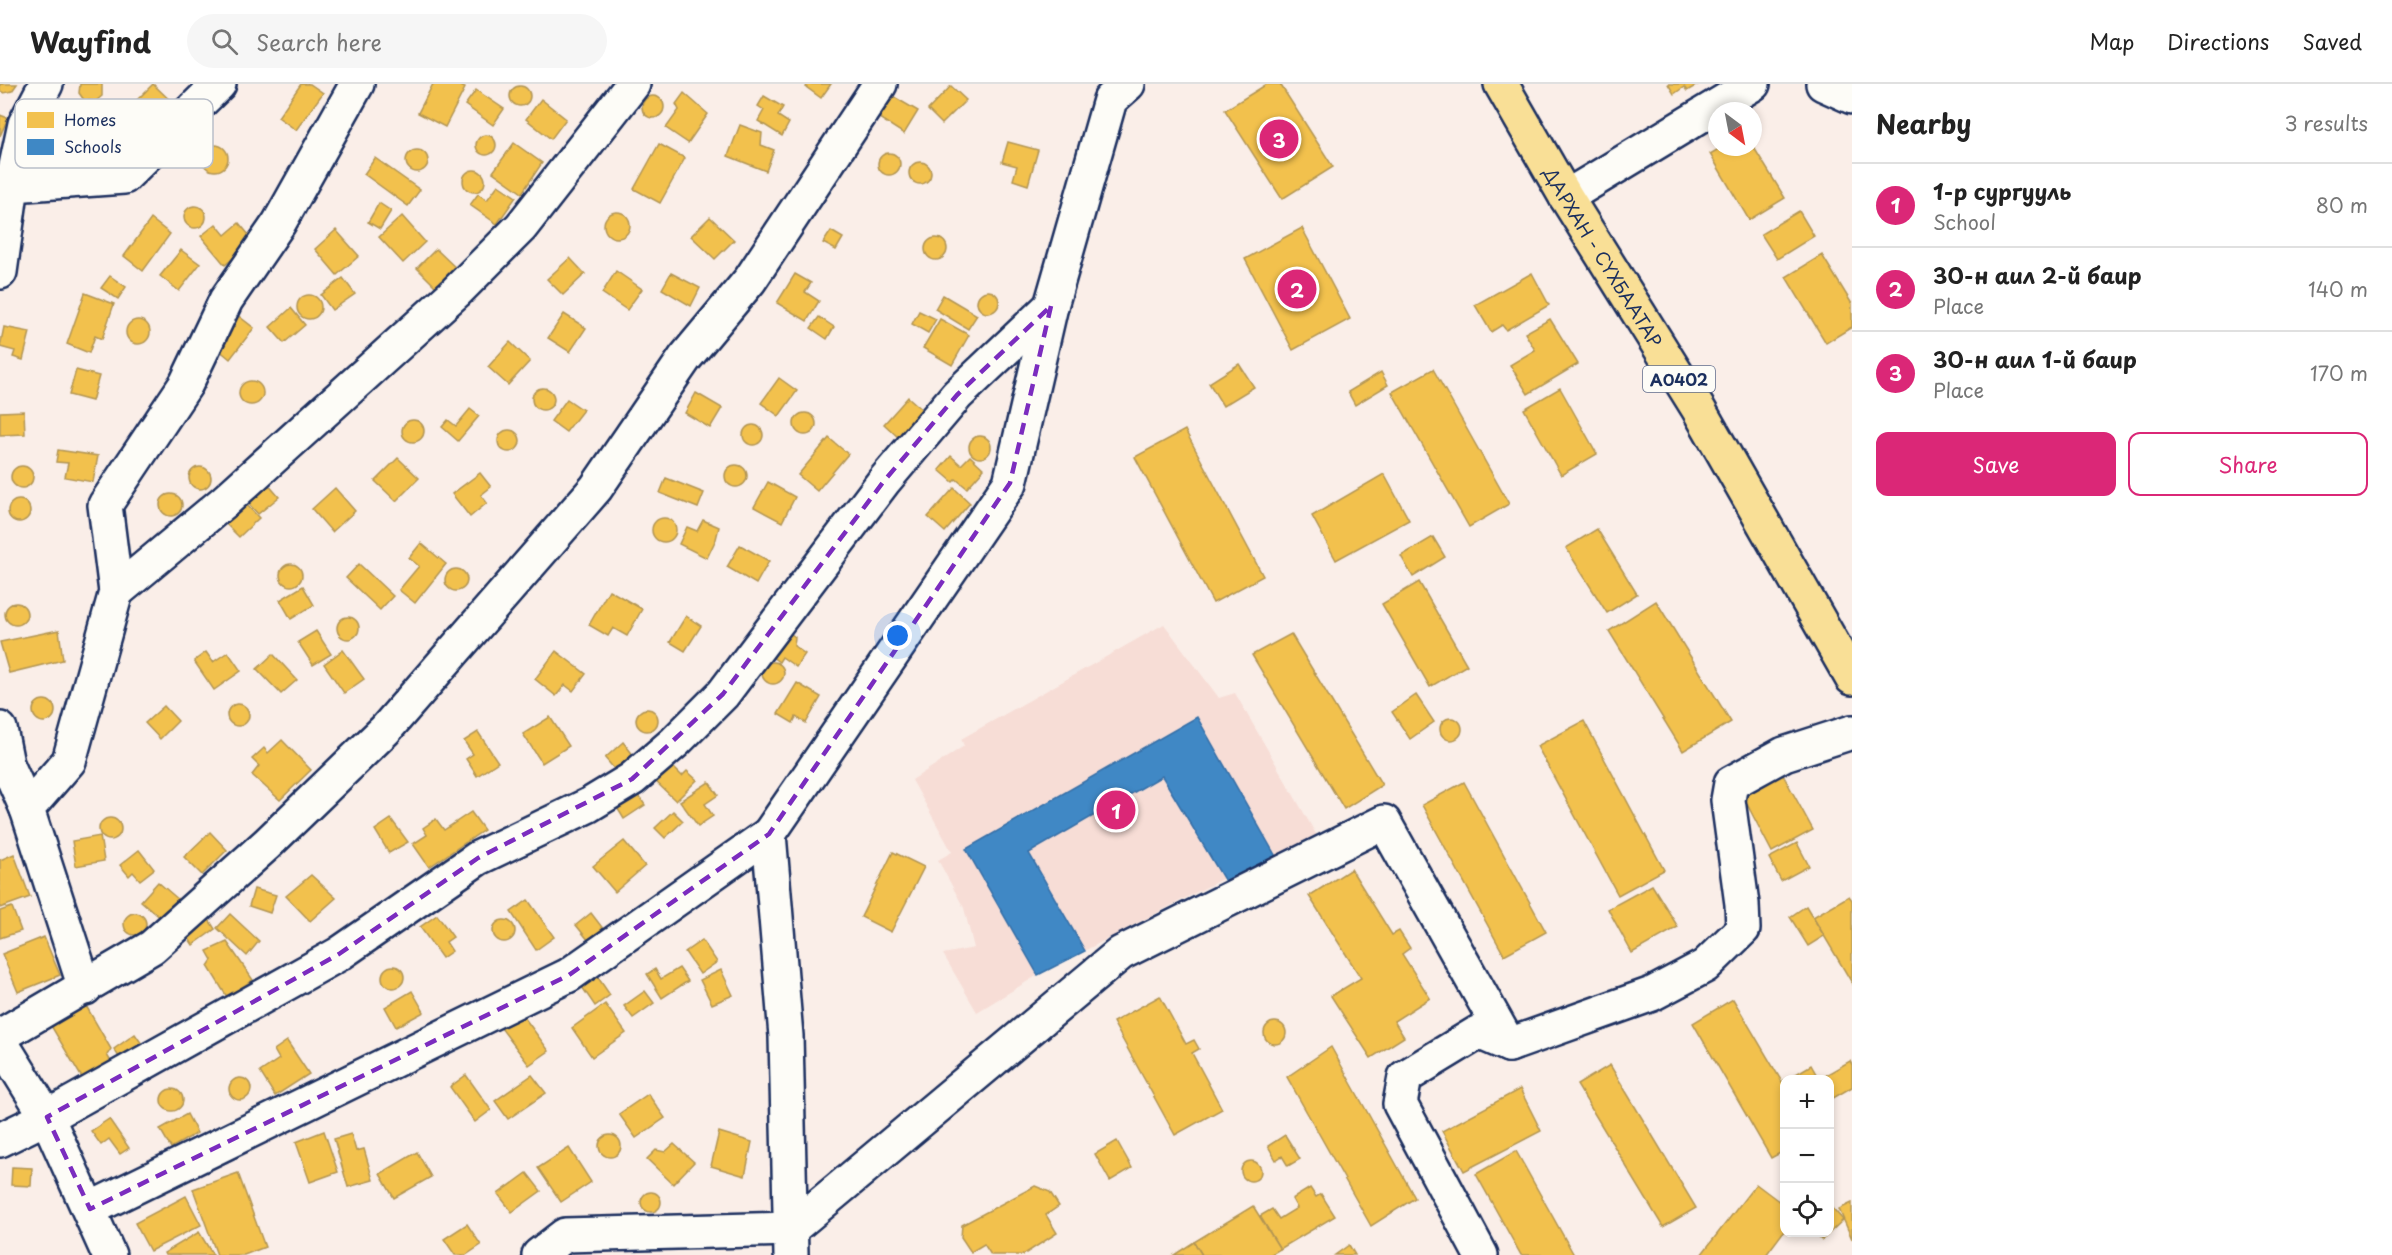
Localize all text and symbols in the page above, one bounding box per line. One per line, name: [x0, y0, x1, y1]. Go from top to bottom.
search box: [187, 14, 607, 68]
text: Wayfind: [30, 20, 151, 63]
icon: search: [208, 25, 241, 58]
text: Search here: [256, 25, 382, 58]
text: Map: [2089, 25, 2134, 57]
text: Directions: [2167, 25, 2269, 57]
text: Saved: [2302, 25, 2362, 57]
legend: [15, 99, 213, 168]
north arrow: [1708, 102, 1762, 156]
text: Nearby: [1876, 104, 1971, 143]
text: Homes: [64, 107, 116, 131]
text: 3 results: [2285, 108, 2368, 138]
pin: 3: [1260, 116, 1298, 162]
text: Schools: [64, 134, 122, 158]
street label: ДАРХАН - СҮХБААТАР: [1537, 161, 1670, 352]
text: 1-р сургууль: [1933, 174, 2071, 207]
text: 1: [1891, 190, 1900, 220]
text: 80 m: [2316, 190, 2368, 220]
text: School: [1933, 207, 1996, 237]
text: 30-н аил 2-й баир: [1933, 258, 2141, 291]
pin: 2: [1278, 266, 1316, 312]
text: 2: [1888, 274, 1903, 304]
text: 140 m: [2308, 274, 2368, 304]
text: Place: [1933, 291, 1984, 321]
text: 30-н аил 1-й баир: [1933, 342, 2137, 375]
text: 3: [1889, 358, 1902, 388]
text: 170 m: [2310, 358, 2368, 388]
road number: A0402: [1643, 366, 1715, 392]
text: Place: [1933, 375, 1984, 405]
button: Save: [1876, 432, 2116, 496]
button: Share: [2128, 432, 2368, 496]
your location: [883, 621, 912, 650]
pin: 1: [1096, 788, 1136, 832]
map controls: [1780, 1075, 1834, 1237]
button: +: [1780, 1075, 1834, 1129]
button: −: [1780, 1129, 1834, 1183]
button: locate: [1780, 1183, 1834, 1237]

